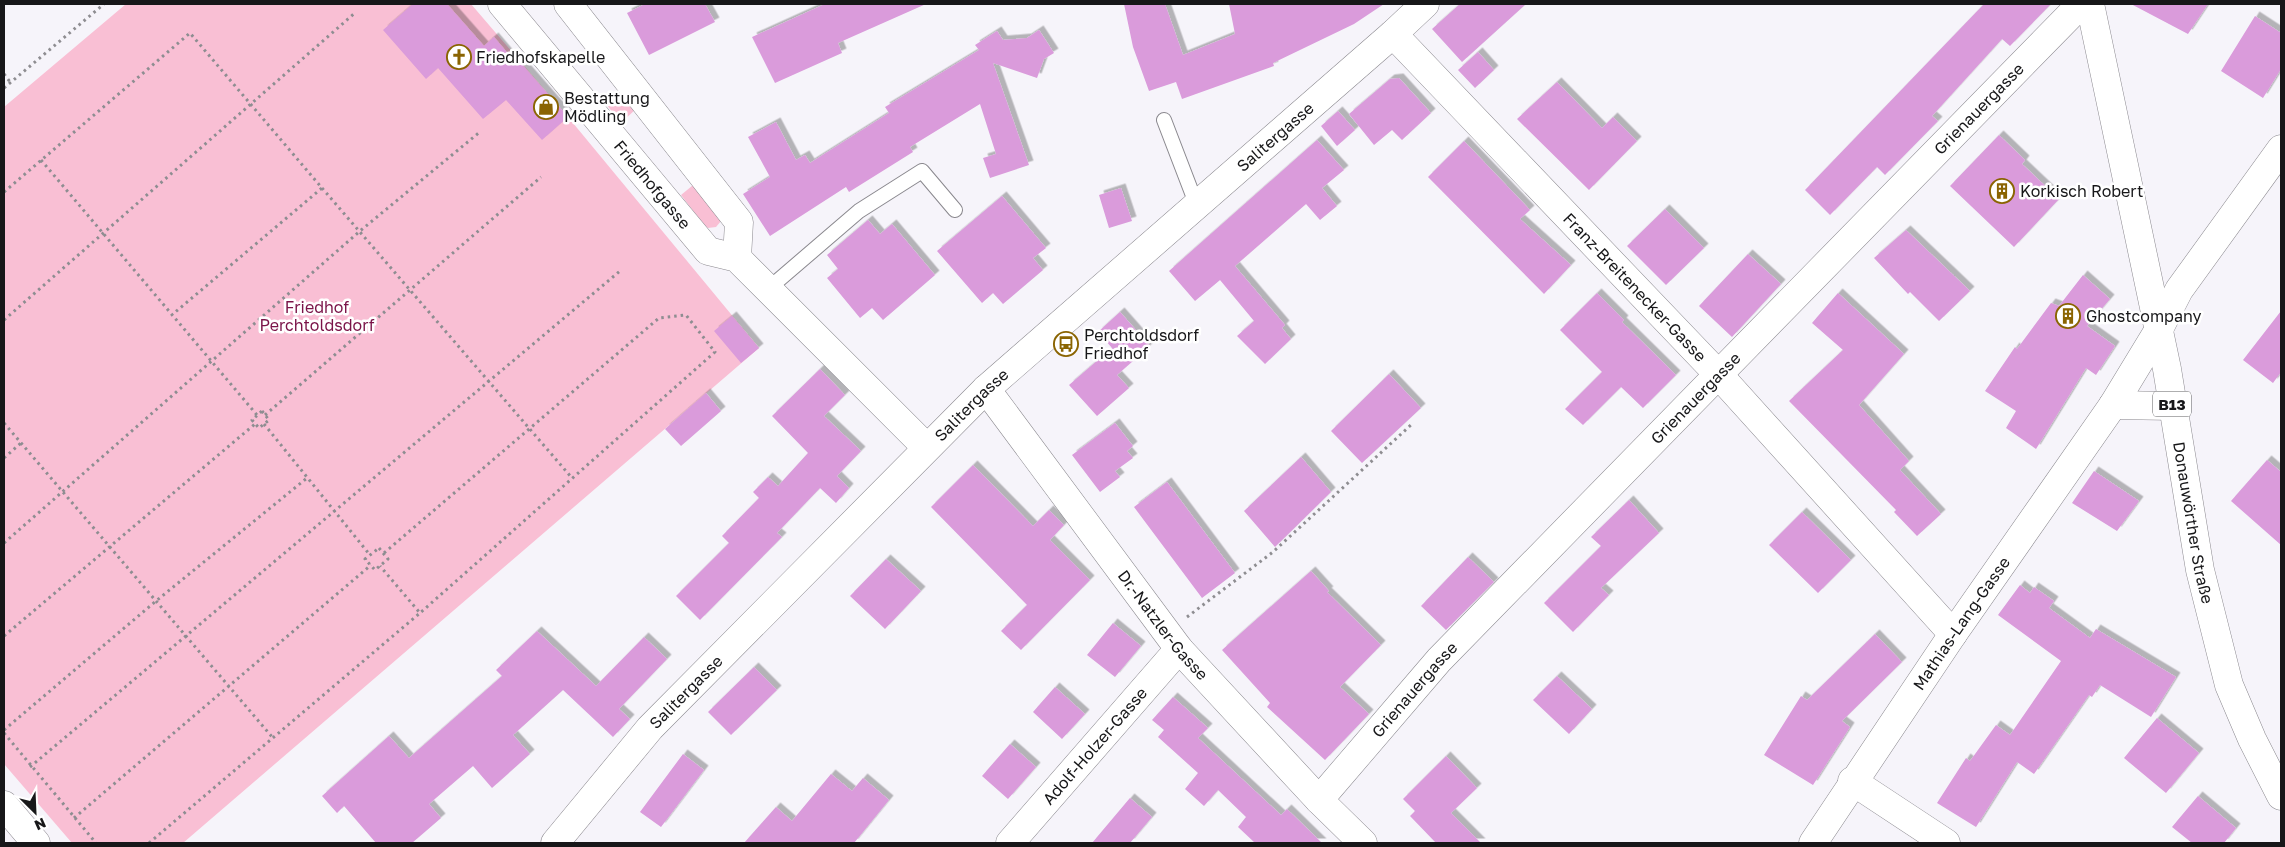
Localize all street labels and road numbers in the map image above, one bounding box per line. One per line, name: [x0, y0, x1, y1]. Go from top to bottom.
street label: Grienauergasse: [1930, 59, 2028, 158]
street label: Salitergasse: [1232, 98, 1318, 176]
street label: Friedhofgasse: [610, 136, 695, 233]
street label: Franz-Breitenecker-Gasse: [1559, 208, 1711, 366]
street label: Grienauergasse: [1646, 348, 1745, 448]
street label: Salitergasse: [930, 364, 1012, 445]
road number: B13: [2153, 392, 2191, 416]
street label: Donauwörther Straße: [2169, 440, 2218, 606]
street label: Mathias-Lang-Gasse: [1908, 553, 2014, 694]
street label: Dr.-Natzler-Gasse: [1114, 566, 1213, 684]
street label: Grienauergasse: [1367, 637, 1461, 741]
street label: Salitergasse: [645, 651, 727, 733]
street label: Adolf-Holzer-Gasse: [1038, 683, 1151, 809]

